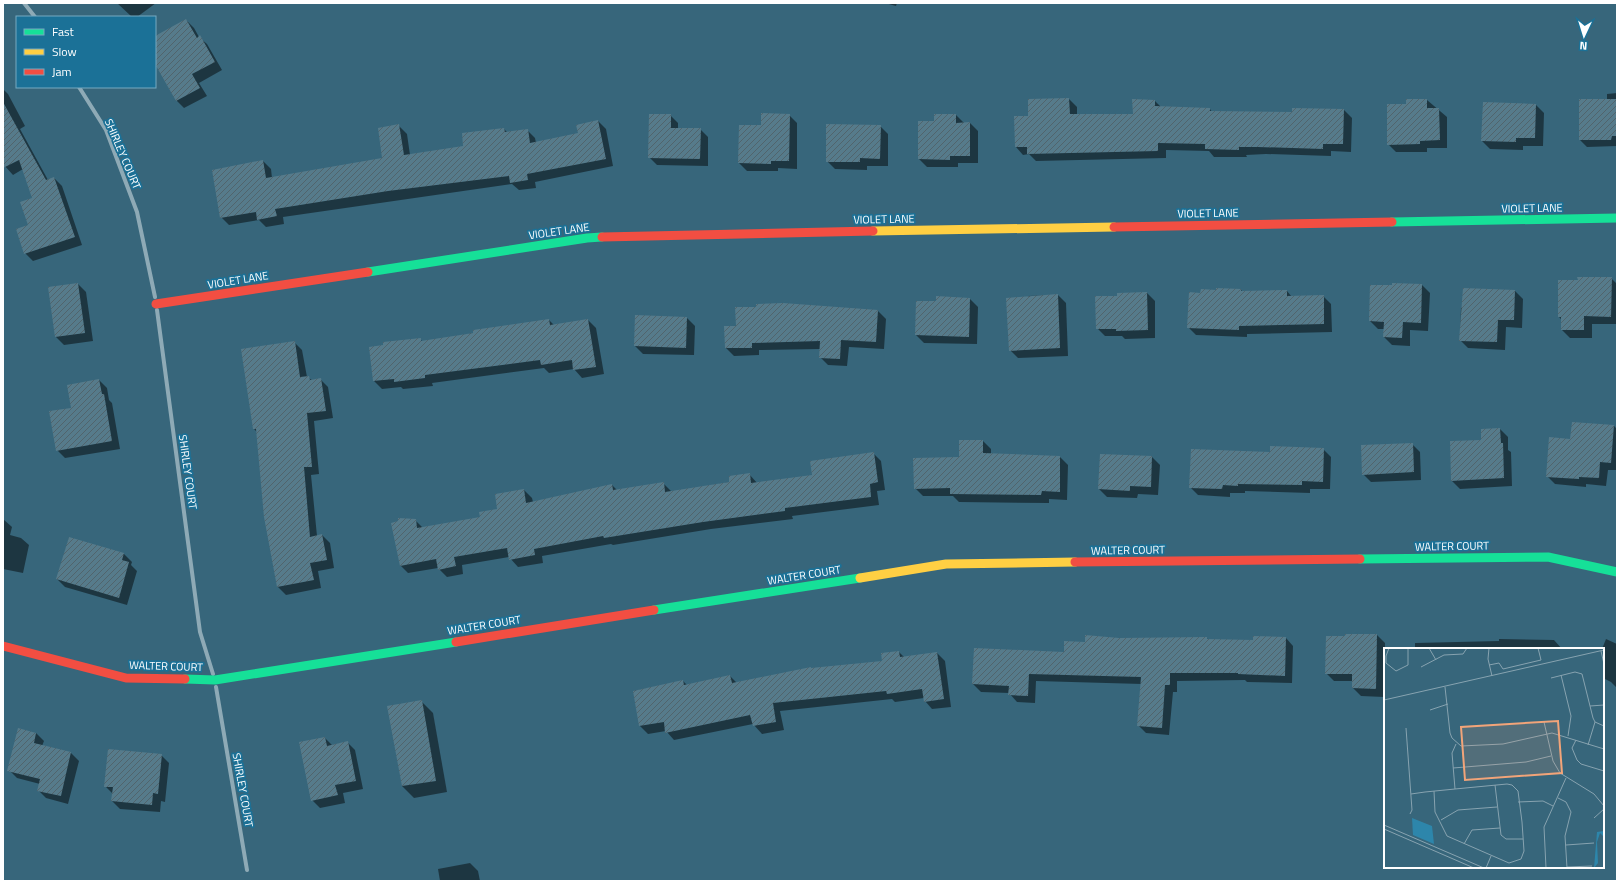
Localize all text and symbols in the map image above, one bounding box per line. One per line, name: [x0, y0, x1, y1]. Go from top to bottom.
legend: [16, 16, 156, 88]
north arrow: [1564, 16, 1604, 56]
text: Fast: [52, 22, 75, 41]
text: N: [1579, 38, 1588, 54]
text: Slow: [52, 42, 77, 61]
text: Jam: [52, 62, 72, 81]
street label: SHIRLEY COURT: [101, 116, 145, 192]
street label: VIOLET LANE: [1501, 199, 1563, 217]
street label: VIOLET LANE: [1177, 204, 1239, 222]
street label: VIOLET LANE: [853, 210, 915, 228]
street label: VIOLET LANE: [528, 219, 590, 243]
street label: VIOLET LANE: [206, 267, 270, 293]
street label: SHIRLEY COURT: [175, 434, 201, 511]
street label: WALTER COURT: [1415, 537, 1489, 555]
street label: WALTER COURT: [1091, 541, 1165, 559]
street label: WALTER COURT: [766, 561, 842, 589]
street label: WALTER COURT: [446, 611, 522, 639]
inset map: [1384, 648, 1604, 868]
street label: WALTER COURT: [129, 657, 203, 675]
street label: SHIRLEY COURT: [229, 752, 257, 829]

